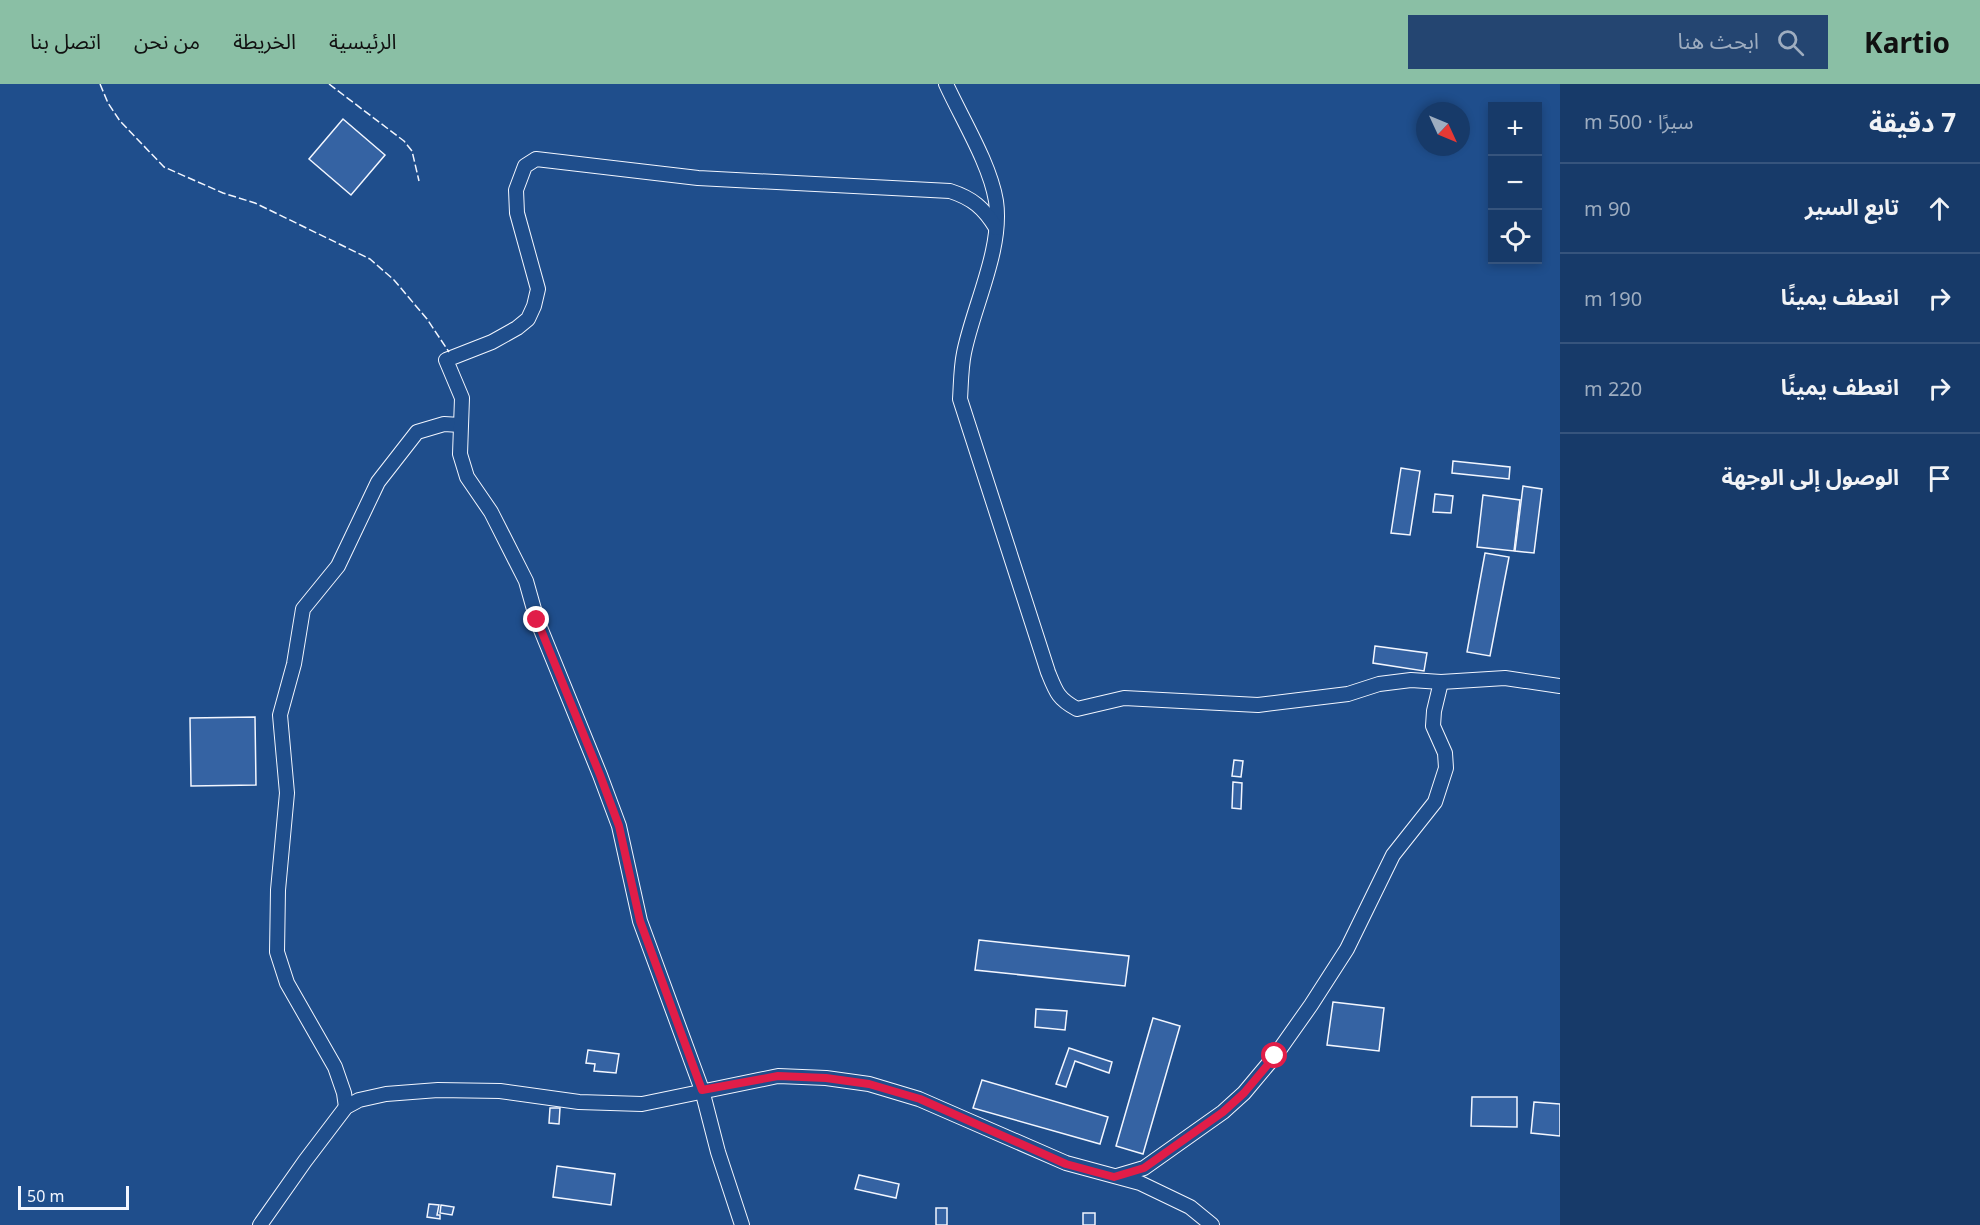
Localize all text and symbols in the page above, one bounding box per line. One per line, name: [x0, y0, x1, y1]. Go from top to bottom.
search box: [1408, 15, 1828, 69]
text: Kartio: [1864, 23, 1950, 61]
text: ابحث هنا: [1678, 25, 1759, 55]
icon: search: [1774, 26, 1807, 59]
text: اتصل بنا: [30, 27, 101, 55]
text: من نحن: [134, 27, 200, 55]
text: الخريطة: [233, 27, 296, 55]
text: الرئيسية: [329, 27, 397, 55]
north arrow: [1416, 102, 1470, 156]
map controls: [1488, 102, 1542, 264]
button: +: [1488, 102, 1542, 156]
text: 7 دقيقة: [1869, 104, 1956, 140]
text: سيرًا · 500 m: [1584, 108, 1693, 135]
button: −: [1488, 156, 1542, 210]
text: تابع السير: [1805, 191, 1899, 221]
icon: ahead: [1923, 192, 1956, 225]
text: 90 m: [1584, 195, 1631, 222]
button: locate: [1488, 210, 1542, 264]
text: انعطف يمينًا: [1781, 281, 1899, 311]
icon: right: [1923, 282, 1956, 315]
text: 190 m: [1584, 285, 1642, 312]
text: انعطف يمينًا: [1781, 371, 1899, 401]
icon: right: [1923, 372, 1956, 405]
text: 220 m: [1584, 375, 1642, 402]
text: الوصول إلى الوجهة: [1721, 461, 1899, 491]
icon: arrive: [1923, 462, 1956, 495]
route end: [523, 606, 549, 632]
route start: [1261, 1042, 1287, 1068]
scale bar: [18, 1183, 129, 1210]
text: 50 m: [27, 1185, 64, 1207]

